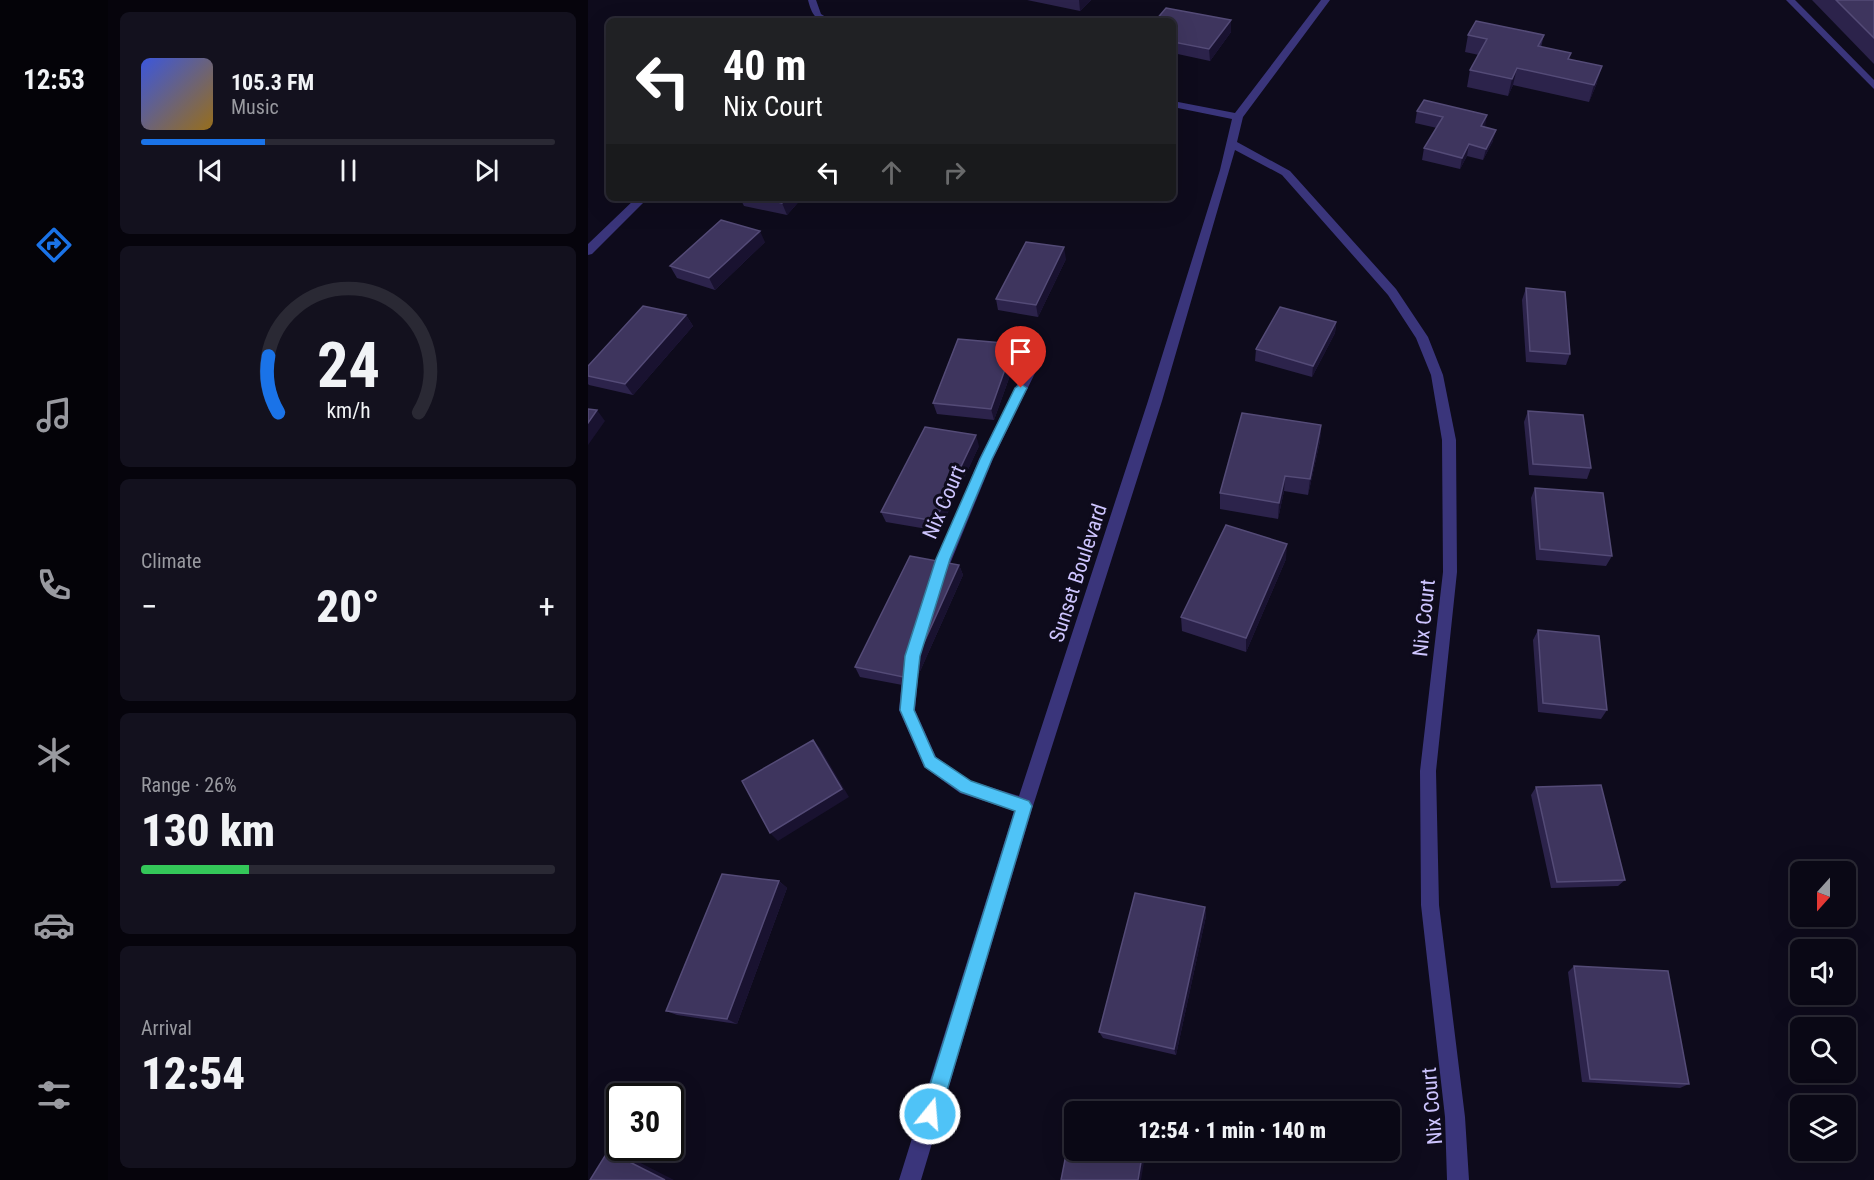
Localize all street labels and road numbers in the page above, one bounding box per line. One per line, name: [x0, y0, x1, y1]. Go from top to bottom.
street label: Nix Court: [918, 462, 970, 542]
street label: Sunset Boulevard: [1044, 501, 1112, 645]
street label: Nix Court: [1408, 578, 1440, 658]
street label: Nix Court: [1417, 1066, 1447, 1146]

